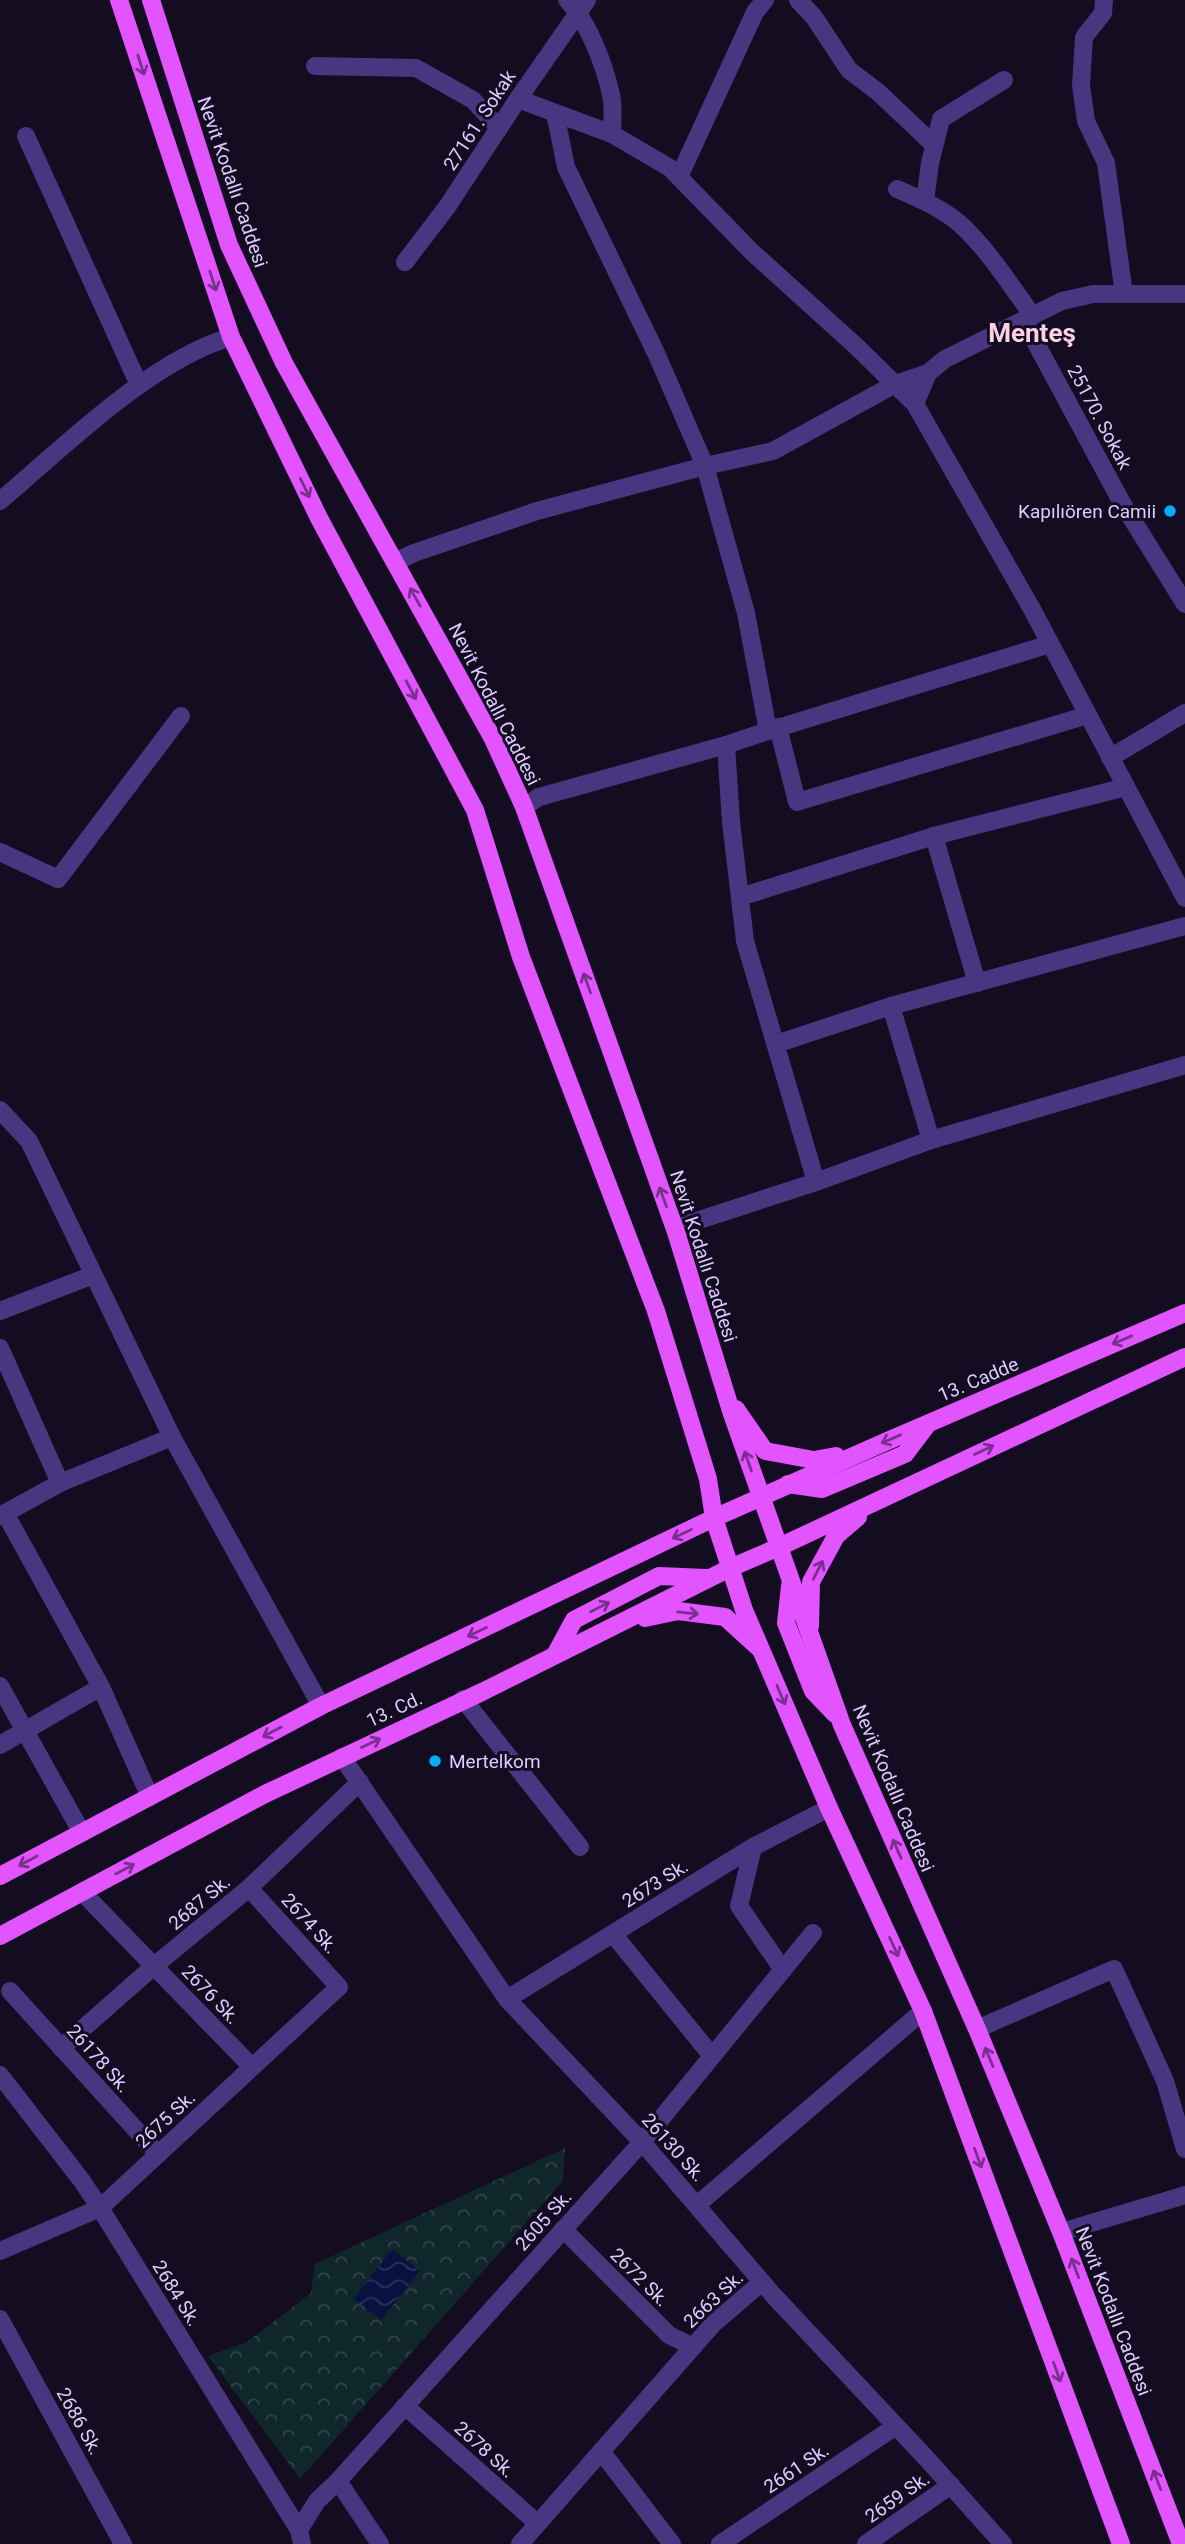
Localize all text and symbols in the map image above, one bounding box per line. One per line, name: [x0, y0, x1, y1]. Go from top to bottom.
one-way arrow: [136, 53, 148, 75]
street label: 27161. Sokak: [439, 66, 521, 175]
street label: Nevit Kodallı Caddesi: [192, 94, 273, 271]
one-way arrow: [207, 269, 220, 291]
district label: Menteş: [988, 318, 1076, 348]
street label: 25170. Sokak: [1062, 361, 1137, 474]
one-way arrow: [298, 477, 312, 498]
place label: Kapılıören Camii: [1018, 500, 1156, 523]
marker: Kapılıören Camii: [1162, 503, 1178, 519]
one-way arrow: [408, 588, 422, 608]
street label: Nevit Kodallı Caddesi: [444, 619, 545, 789]
one-way arrow: [404, 679, 418, 699]
one-way arrow: [580, 973, 592, 995]
street label: Nevit Kodallı Caddesi: [665, 1167, 742, 1345]
one-way arrow: [656, 1187, 669, 1209]
one-way arrow: [1112, 1334, 1134, 1347]
street label: 13. Cadde: [934, 1352, 1022, 1407]
one-way arrow: [880, 1433, 902, 1446]
one-way arrow: [973, 1443, 994, 1456]
one-way arrow: [741, 1450, 753, 1472]
one-way arrow: [672, 1528, 693, 1541]
one-way arrow: [811, 1560, 825, 1581]
one-way arrow: [589, 1600, 609, 1614]
one-way arrow: [676, 1606, 698, 1619]
one-way arrow: [467, 1625, 488, 1639]
one-way arrow: [775, 1684, 788, 1705]
street label: 13. Cd.: [363, 1687, 426, 1732]
street label: Nevit Kodallı Caddesi: [848, 1701, 939, 1875]
one-way arrow: [263, 1725, 283, 1739]
one-way arrow: [360, 1736, 381, 1750]
place label: Mertelkom: [449, 1750, 541, 1773]
marker: Mertelkom: [427, 1753, 443, 1769]
one-way arrow: [890, 1839, 903, 1860]
street label: 2673 Sk.: [618, 1854, 692, 1913]
one-way arrow: [18, 1855, 39, 1869]
one-way arrow: [114, 1862, 135, 1875]
street label: 2687 Sk.: [164, 1870, 235, 1935]
street label: 2674 Sk.: [277, 1888, 343, 1958]
one-way arrow: [888, 1936, 901, 1957]
street label: 2676 Sk.: [177, 1960, 244, 2029]
street label: 26178 Sk.: [62, 2019, 135, 2097]
one-way arrow: [981, 2047, 994, 2069]
street label: 2675 Sk.: [131, 2086, 200, 2153]
street label: 26130 Sk.: [637, 2108, 710, 2186]
one-way arrow: [973, 2147, 985, 2169]
street label: 2605 Sk.: [510, 2185, 576, 2255]
street label: Nevit Kodallı Caddesi: [1071, 2223, 1156, 2399]
street label: 2672 Sk.: [606, 2243, 674, 2311]
street label: 2684 Sk.: [147, 2256, 206, 2330]
one-way arrow: [1068, 2257, 1080, 2279]
street label: 2663 Sk.: [679, 2266, 748, 2333]
one-way arrow: [1052, 2360, 1064, 2382]
street label: 2686 Sk.: [52, 2384, 107, 2459]
street label: 2678 Sk.: [450, 2416, 520, 2482]
street label: 2661 Sk.: [759, 2438, 833, 2498]
street label: 2659 Sk.: [861, 2467, 934, 2528]
one-way arrow: [1149, 2470, 1162, 2492]

